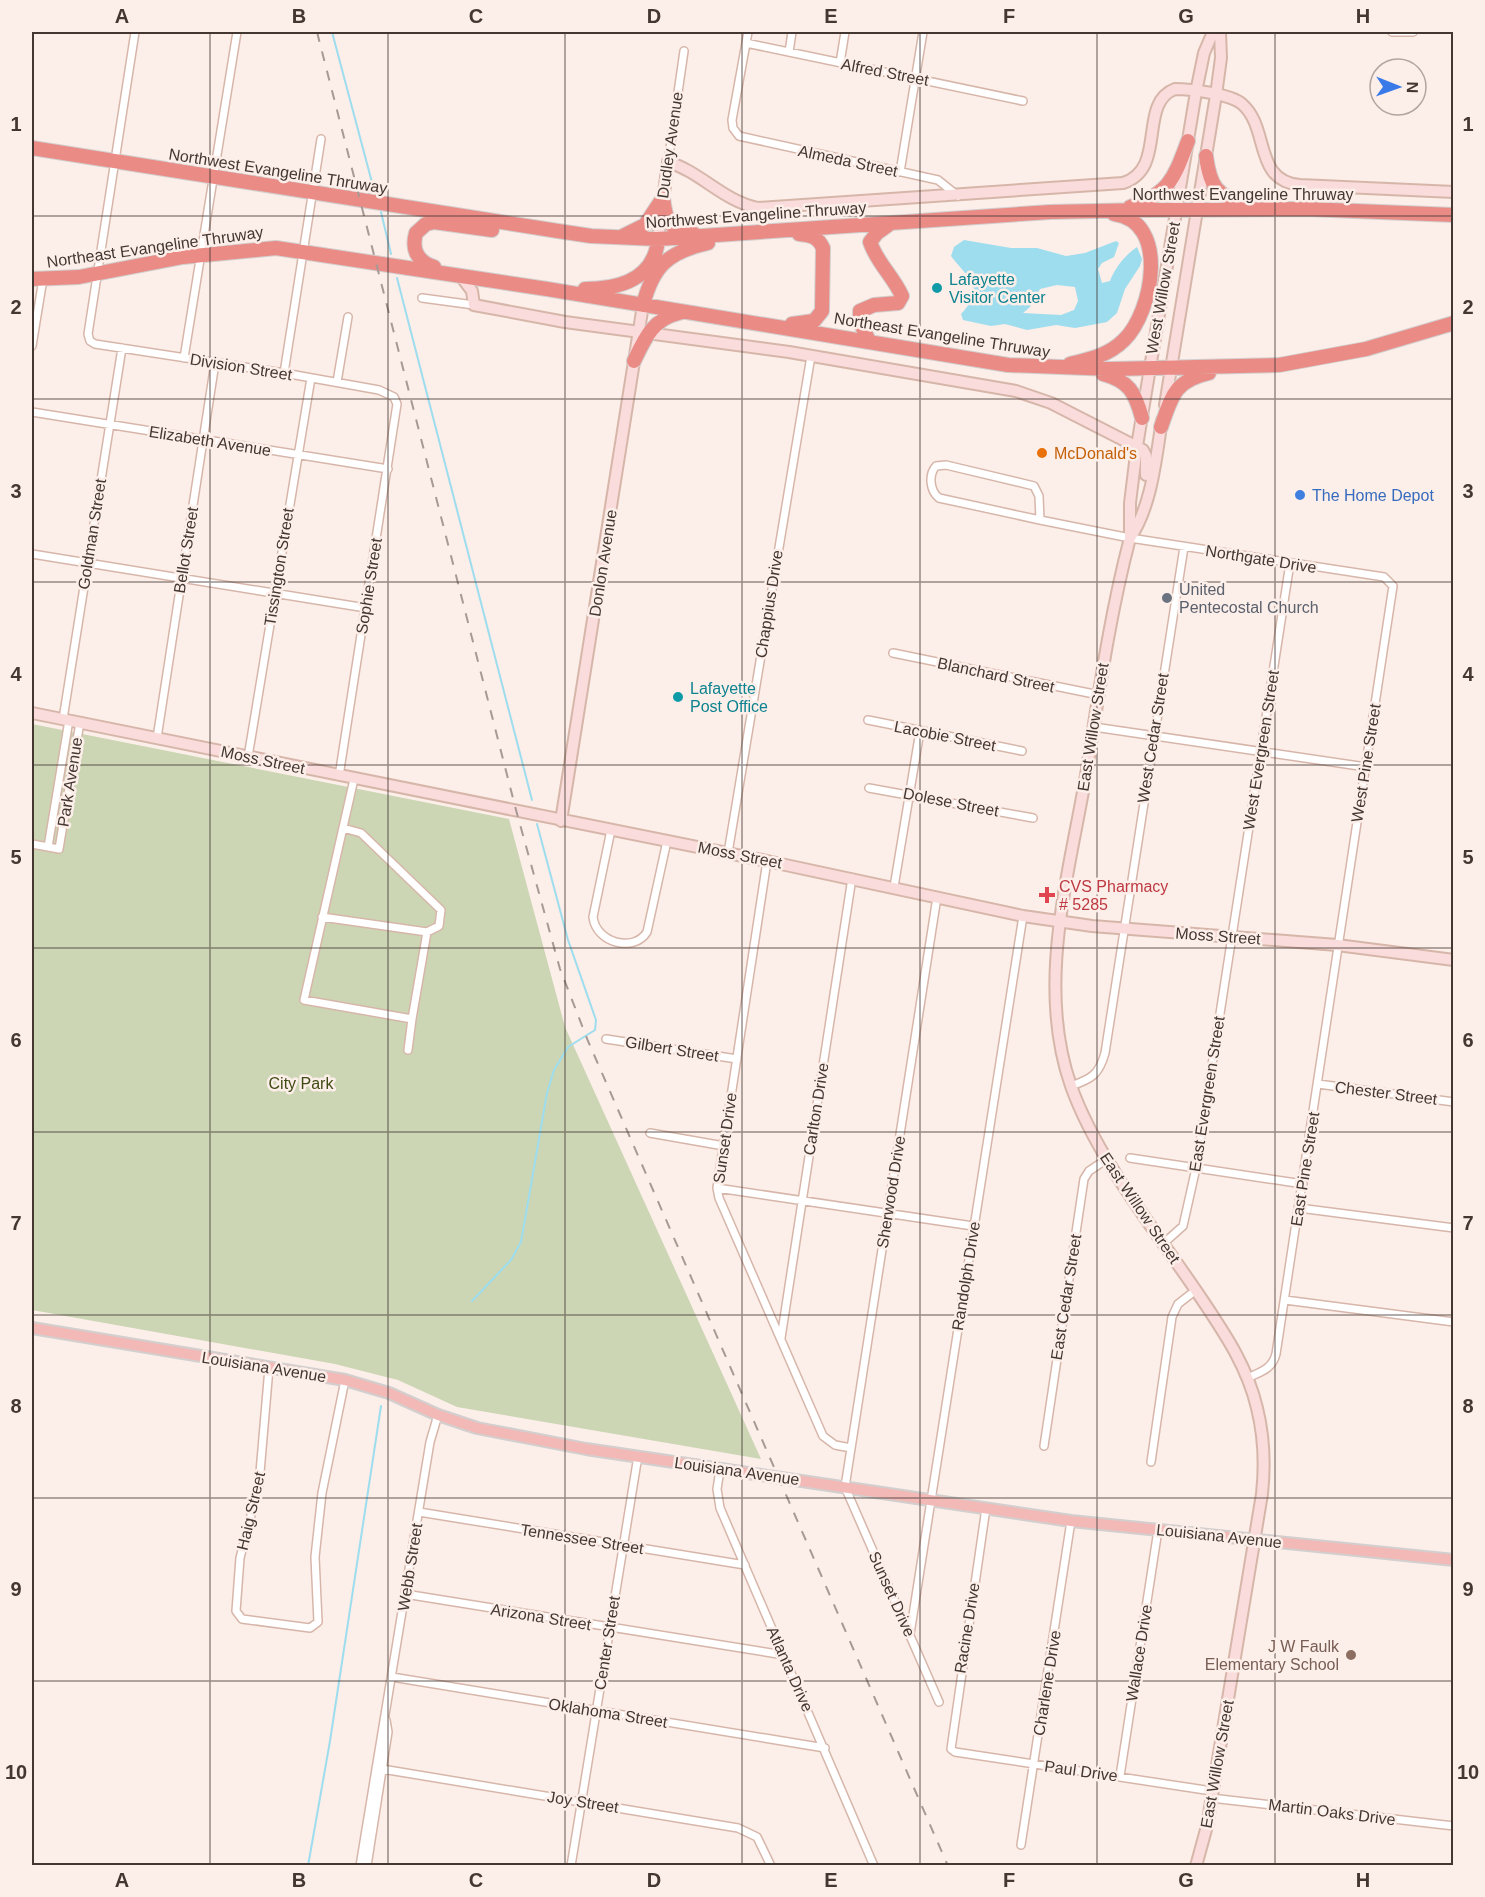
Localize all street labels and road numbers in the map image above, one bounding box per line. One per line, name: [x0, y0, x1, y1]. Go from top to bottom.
street label: Alfred Street: [840, 55, 931, 89]
street label: Dudley Avenue: [654, 91, 686, 199]
street label: Almeda Street: [797, 142, 900, 180]
street label: Northwest Evangeline Thruway: [167, 145, 389, 197]
street label: Northwest Evangeline Thruway: [1132, 186, 1354, 203]
street label: Northwest Evangeline Thruway: [645, 199, 867, 231]
street label: West Willow Street: [1143, 220, 1183, 355]
street label: Northeast Evangeline Thruway: [46, 223, 264, 271]
street label: Northeast Evangeline Thruway: [833, 310, 1051, 360]
street label: Division Street: [189, 351, 294, 384]
street label: Elizabeth Avenue: [148, 423, 272, 459]
street label: Goldman Street: [75, 477, 109, 591]
street label: Bellot Street: [171, 505, 201, 594]
street label: Tissington Street: [261, 506, 297, 627]
street label: Donlon Avenue: [586, 508, 620, 618]
street label: Sophie Street: [353, 536, 385, 635]
street label: Northgate Drive: [1204, 542, 1318, 576]
street label: Chappius Drive: [752, 549, 786, 659]
street label: Blanchard Street: [936, 654, 1057, 696]
street label: East Willow Street: [1074, 661, 1112, 792]
street label: West Evergreen Street: [1240, 668, 1282, 831]
street label: West Cedar Street: [1134, 671, 1172, 804]
street label: West Pine Street: [1348, 702, 1384, 823]
street label: Lacobie Street: [893, 718, 998, 754]
street label: Park Avenue: [55, 736, 85, 828]
street label: Moss Street: [219, 743, 307, 777]
street label: Dolese Street: [902, 784, 1001, 820]
street label: Moss Street: [696, 839, 784, 872]
street label: Moss Street: [1175, 925, 1262, 947]
street label: East Evergreen Street: [1186, 1014, 1228, 1173]
street label: Gilbert Street: [624, 1033, 720, 1065]
street label: Carlton Drive: [800, 1061, 832, 1156]
street label: Chester Street: [1334, 1078, 1439, 1108]
street label: Sunset Drive: [710, 1091, 740, 1185]
street label: East Pine Street: [1288, 1110, 1323, 1227]
street label: Sherwood Drive: [874, 1134, 908, 1250]
street label: East Willow Street: [1097, 1149, 1184, 1267]
street label: Randolph Drive: [949, 1220, 983, 1332]
street label: East Cedar Street: [1048, 1232, 1084, 1361]
street label: Louisiana Avenue: [200, 1349, 328, 1385]
street label: Louisiana Avenue: [673, 1454, 801, 1488]
street label: Haig Street: [234, 1470, 268, 1552]
street label: Webb Street: [395, 1521, 425, 1612]
street label: Tennessee Street: [519, 1521, 645, 1557]
street label: Louisiana Avenue: [1155, 1521, 1283, 1551]
street label: Sunset Drive: [866, 1549, 918, 1639]
street label: Racine Drive: [951, 1581, 983, 1675]
street label: Center Street: [591, 1594, 623, 1691]
street label: Arizona Street: [490, 1601, 593, 1633]
street label: Wallace Drive: [1123, 1603, 1155, 1703]
street label: Atlanta Drive: [764, 1624, 816, 1714]
street label: Charlene Drive: [1030, 1629, 1064, 1737]
street label: Oklahoma Street: [547, 1695, 669, 1731]
street label: East Willow Street: [1197, 1698, 1237, 1829]
street label: Paul Drive: [1043, 1757, 1119, 1785]
street label: Joy Street: [546, 1788, 620, 1816]
street label: Martin Oaks Drive: [1267, 1796, 1397, 1828]

